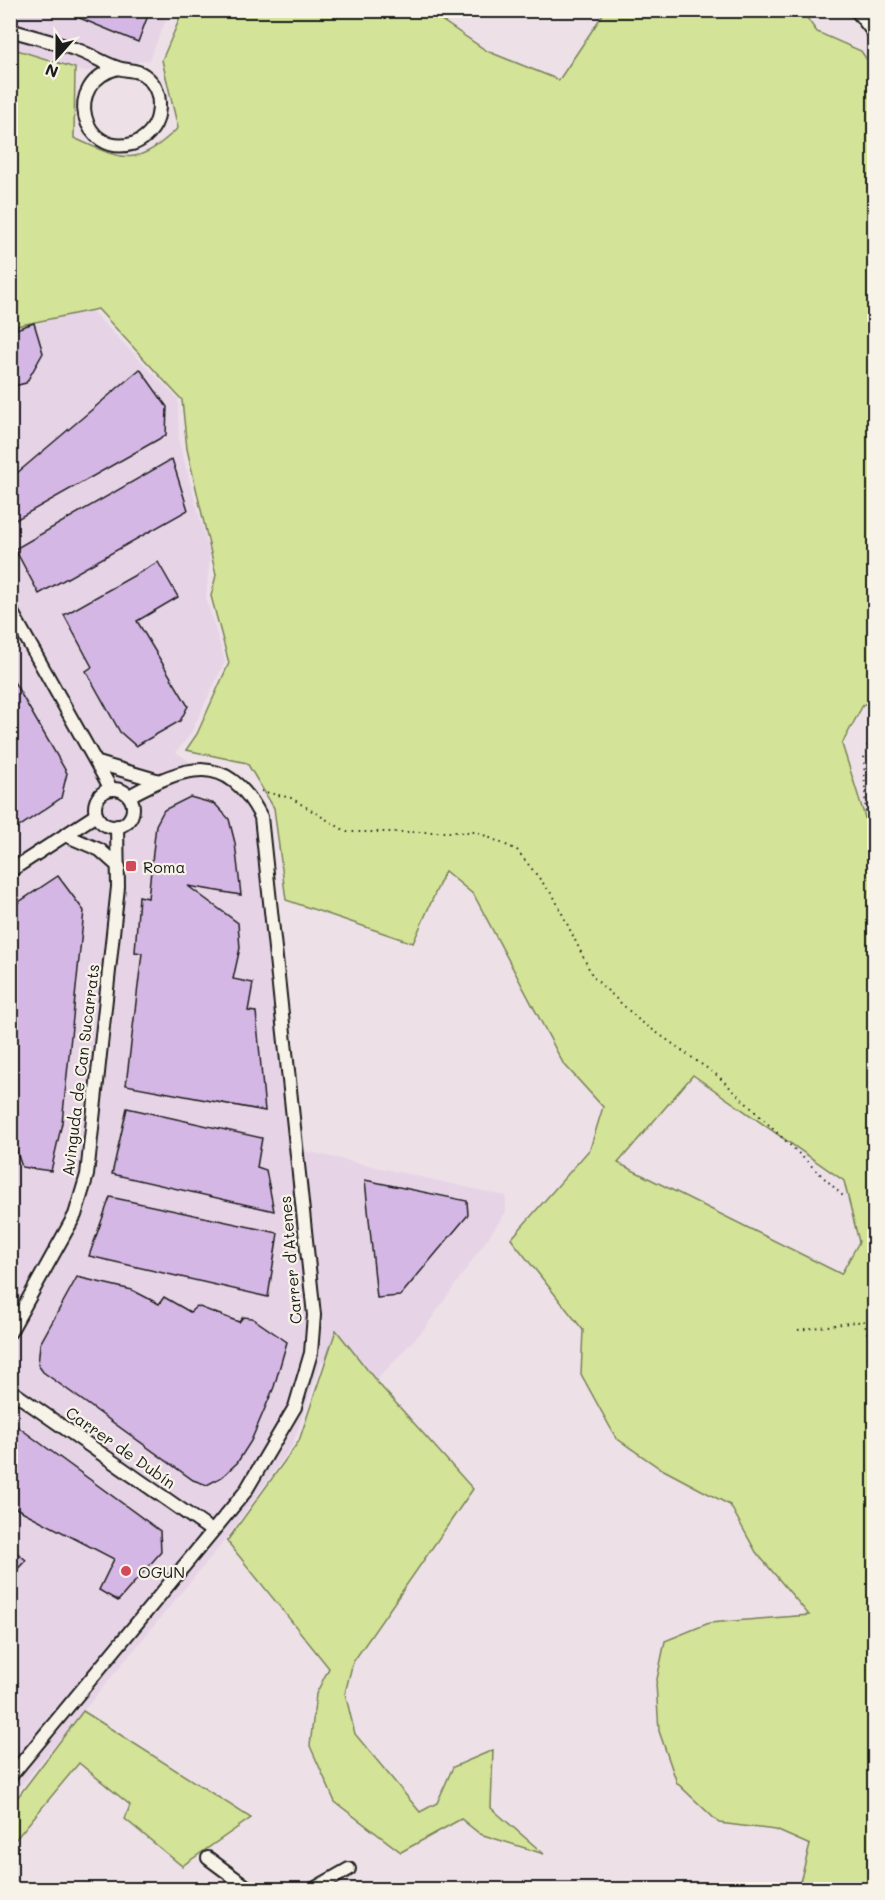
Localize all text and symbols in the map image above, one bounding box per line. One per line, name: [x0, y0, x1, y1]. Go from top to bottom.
north arrow: [27, 27, 87, 87]
text: N: [42, 59, 61, 83]
place label: Roma: [143, 856, 185, 877]
marker: Roma: [124, 859, 138, 873]
street label: Avinguda de Can Sucarrats: [57, 963, 103, 1177]
street label: Carrer d'Atenes: [274, 1195, 306, 1325]
street label: Carrer de Dubín: [62, 1401, 180, 1493]
place label: OGUN: [138, 1561, 185, 1582]
marker: OGUN: [119, 1564, 133, 1578]

